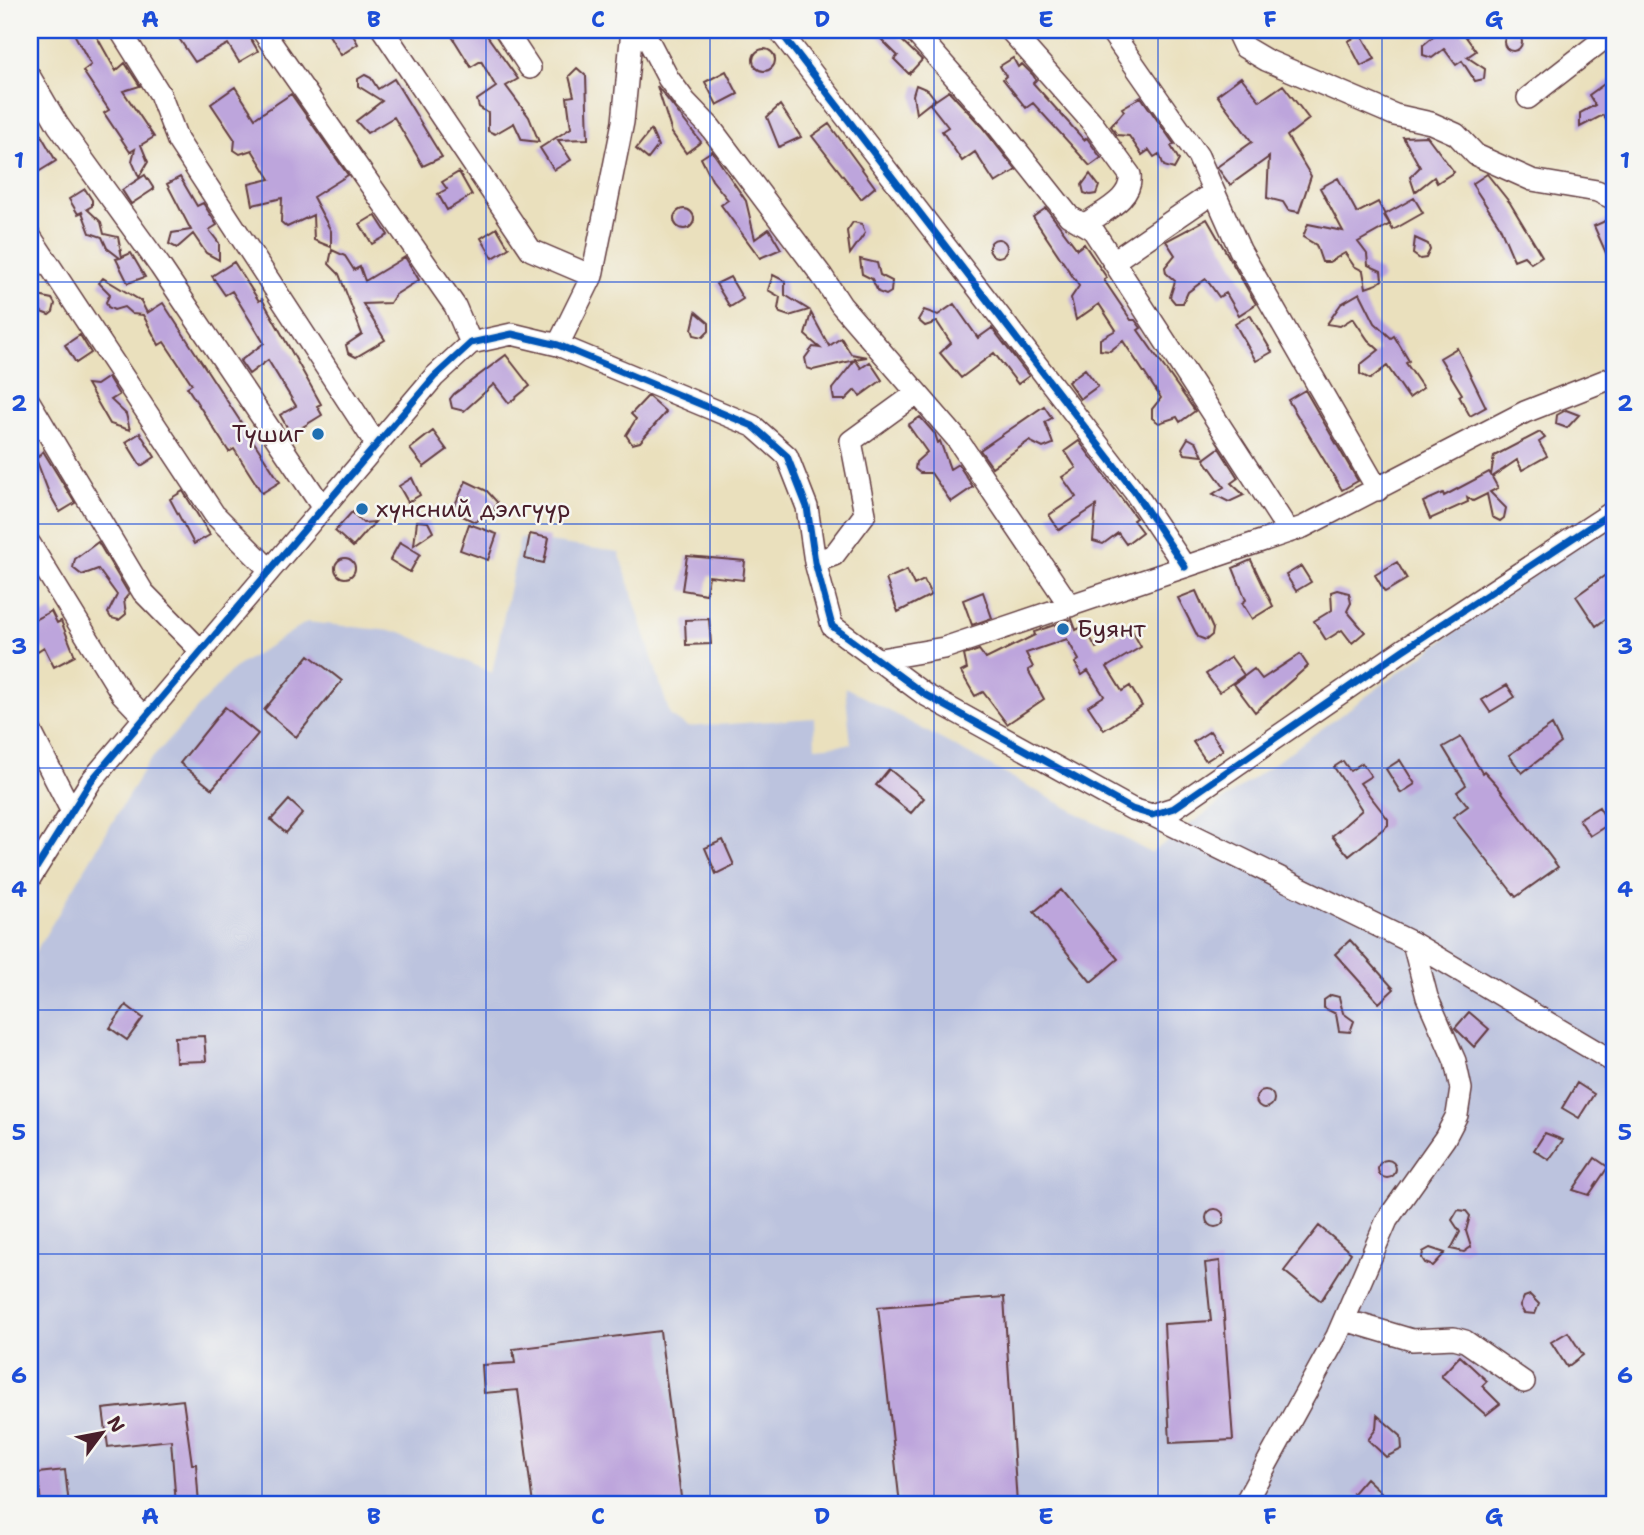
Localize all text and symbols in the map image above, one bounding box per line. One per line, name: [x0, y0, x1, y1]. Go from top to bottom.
text: A: [141, 4, 159, 34]
text: B: [367, 4, 381, 34]
text: C: [591, 4, 605, 34]
text: D: [814, 4, 830, 34]
text: E: [1038, 4, 1054, 34]
text: F: [1263, 4, 1277, 34]
text: G: [1485, 4, 1504, 34]
text: 1: [14, 145, 24, 175]
text: 1: [1620, 145, 1630, 175]
text: 2: [11, 388, 27, 418]
text: 2: [1617, 388, 1633, 418]
place label: Түшиг: [232, 418, 304, 450]
marker: Түшиг: [310, 426, 326, 442]
place label: хүнсний дэлгүүр: [376, 493, 570, 525]
marker: хүнсний дэлгүүр: [354, 501, 370, 517]
place label: Буянт: [1077, 613, 1146, 645]
marker: Буянт: [1055, 621, 1071, 637]
text: 3: [11, 631, 27, 661]
text: 3: [1617, 631, 1633, 661]
text: 4: [11, 874, 27, 904]
text: 4: [1617, 874, 1633, 904]
text: 5: [12, 1117, 26, 1147]
text: 5: [1618, 1117, 1632, 1147]
text: 6: [11, 1360, 27, 1390]
text: 6: [1617, 1360, 1633, 1390]
north arrow: [66, 1398, 136, 1468]
text: N: [101, 1411, 131, 1437]
text: A: [141, 1501, 159, 1531]
text: B: [367, 1501, 381, 1531]
text: C: [591, 1501, 605, 1531]
text: D: [814, 1501, 830, 1531]
text: E: [1038, 1501, 1054, 1531]
text: F: [1263, 1501, 1277, 1531]
text: G: [1485, 1501, 1504, 1531]

